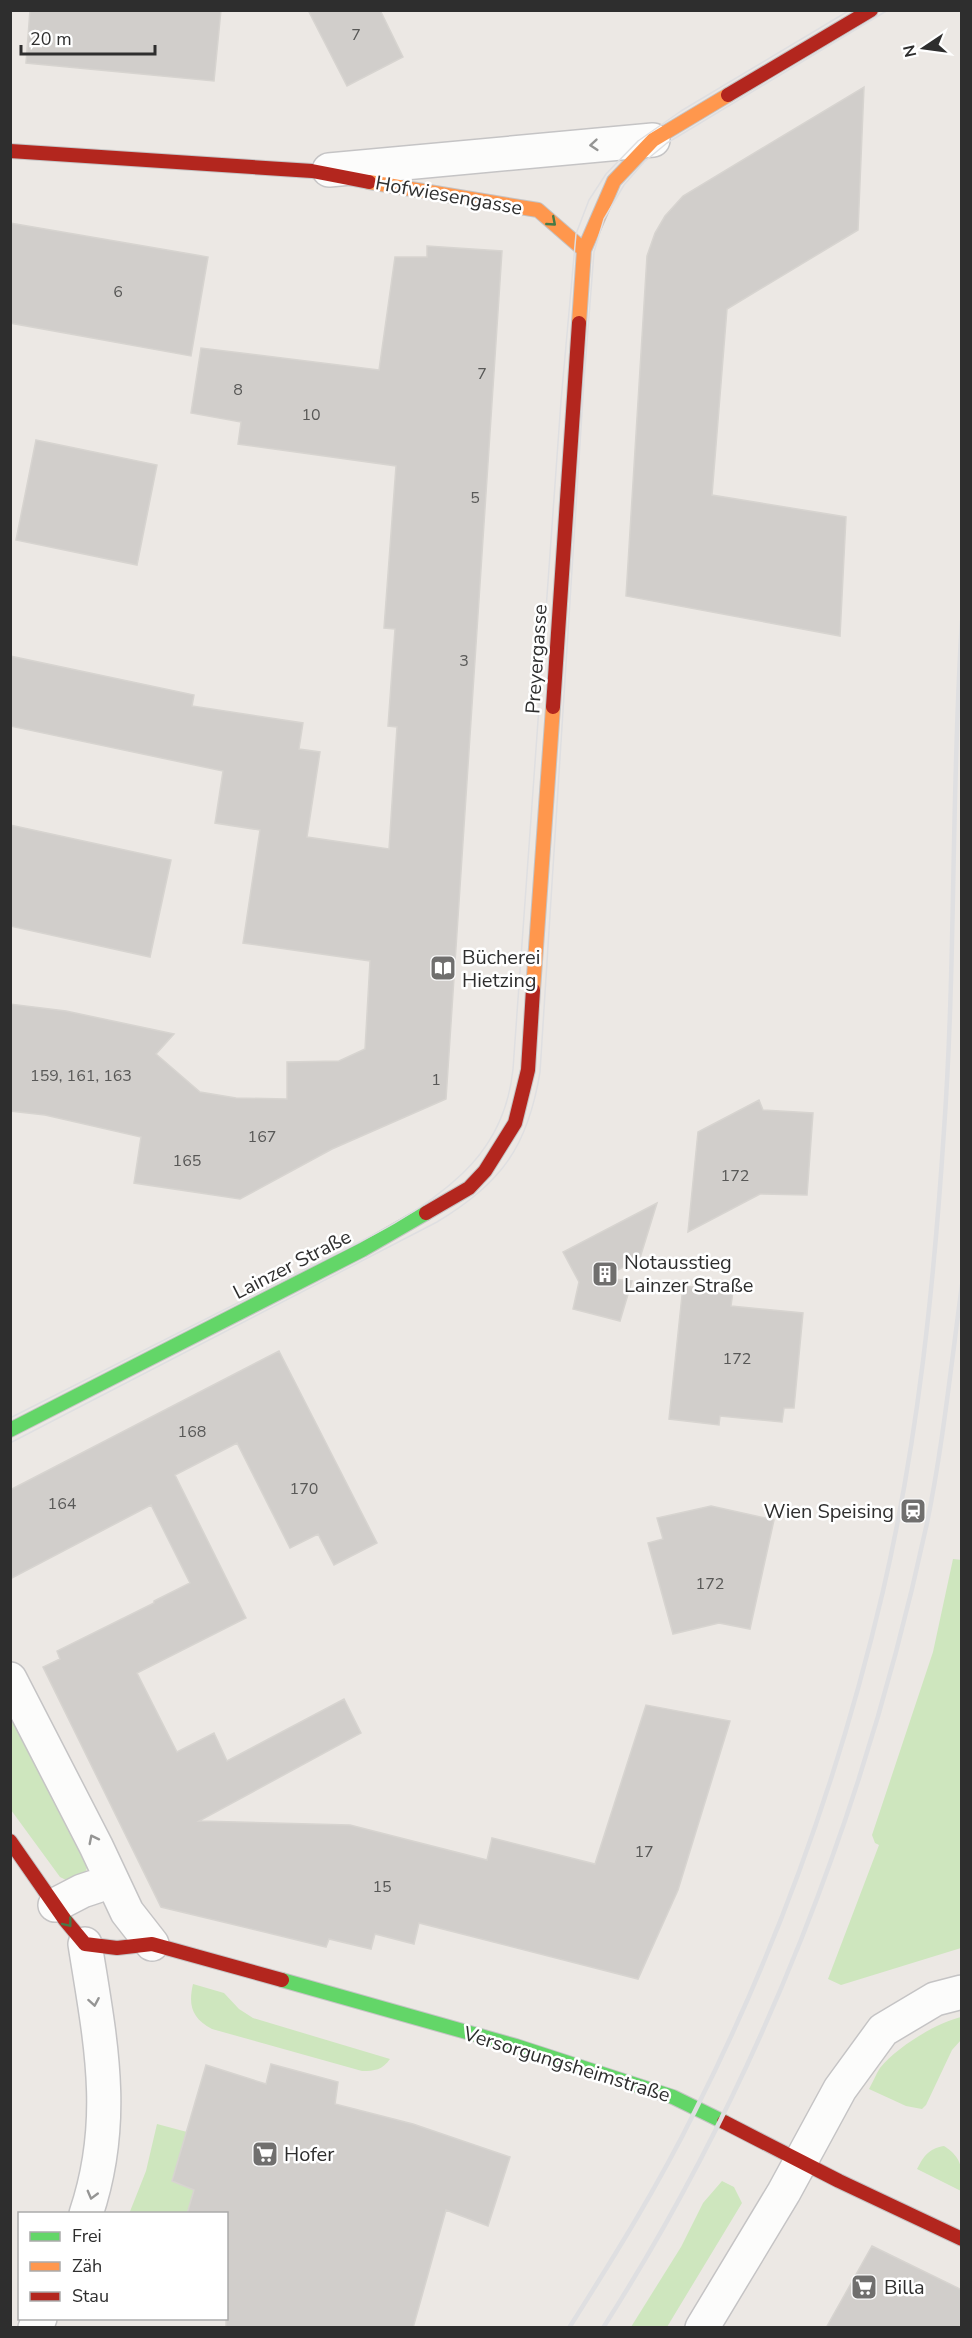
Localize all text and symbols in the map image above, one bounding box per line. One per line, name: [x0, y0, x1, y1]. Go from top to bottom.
scale bar: [21, 18, 154, 56]
north arrow: [894, 18, 954, 78]
house number: 7: [351, 24, 361, 46]
text: 20 m: [30, 27, 72, 51]
text: N: [898, 43, 922, 59]
one-way arrow: [590, 138, 599, 151]
street label: Hofwiesengasse: [373, 169, 524, 222]
one-way arrow: [545, 215, 556, 226]
house number: 6: [113, 281, 123, 303]
house number: 7: [477, 363, 487, 385]
house number: 8: [233, 379, 243, 401]
house number: 10: [301, 404, 321, 426]
house number: 5: [470, 487, 480, 509]
street label: Preyergasse: [519, 603, 554, 715]
house number: 3: [459, 650, 469, 672]
place label: Bücherei Hietzing: [462, 944, 540, 994]
library icon: Bücherei Hietzing: [428, 953, 458, 983]
house number: 159, 161, 163: [30, 1065, 132, 1087]
house number: 1: [431, 1069, 441, 1091]
house number: 167: [248, 1126, 276, 1148]
house number: 165: [173, 1150, 201, 1172]
house number: 172: [721, 1165, 749, 1187]
street label: Lainzer Straße: [228, 1223, 356, 1306]
place label: Notausstieg Lainzer Straße: [624, 1249, 753, 1299]
building icon: Notausstieg Lainzer Straße: [590, 1259, 620, 1289]
house number: 172: [723, 1348, 751, 1370]
house number: 168: [178, 1421, 206, 1443]
house number: 170: [290, 1478, 318, 1500]
house number: 164: [48, 1493, 77, 1515]
station icon: Wien Speising: [898, 1496, 928, 1526]
place label: Wien Speising: [764, 1498, 894, 1525]
house number: 172: [696, 1573, 724, 1595]
one-way arrow: [88, 1834, 100, 1845]
house number: 17: [634, 1841, 654, 1863]
house number: 15: [372, 1876, 392, 1898]
one-way arrow: [60, 1917, 71, 1928]
one-way arrow: [87, 1997, 100, 2007]
street label: Versorgungsheimstraße: [459, 2020, 673, 2109]
supermarket icon: Hofer: [250, 2139, 280, 2169]
place label: Hofer: [284, 2141, 334, 2168]
one-way arrow: [86, 2190, 99, 2200]
legend: [18, 2212, 228, 2320]
text: Frei: [72, 2224, 102, 2248]
text: Zäh: [72, 2254, 102, 2278]
supermarket icon: Billa: [849, 2272, 879, 2302]
place label: Billa: [884, 2274, 925, 2301]
text: Stau: [72, 2284, 109, 2308]

